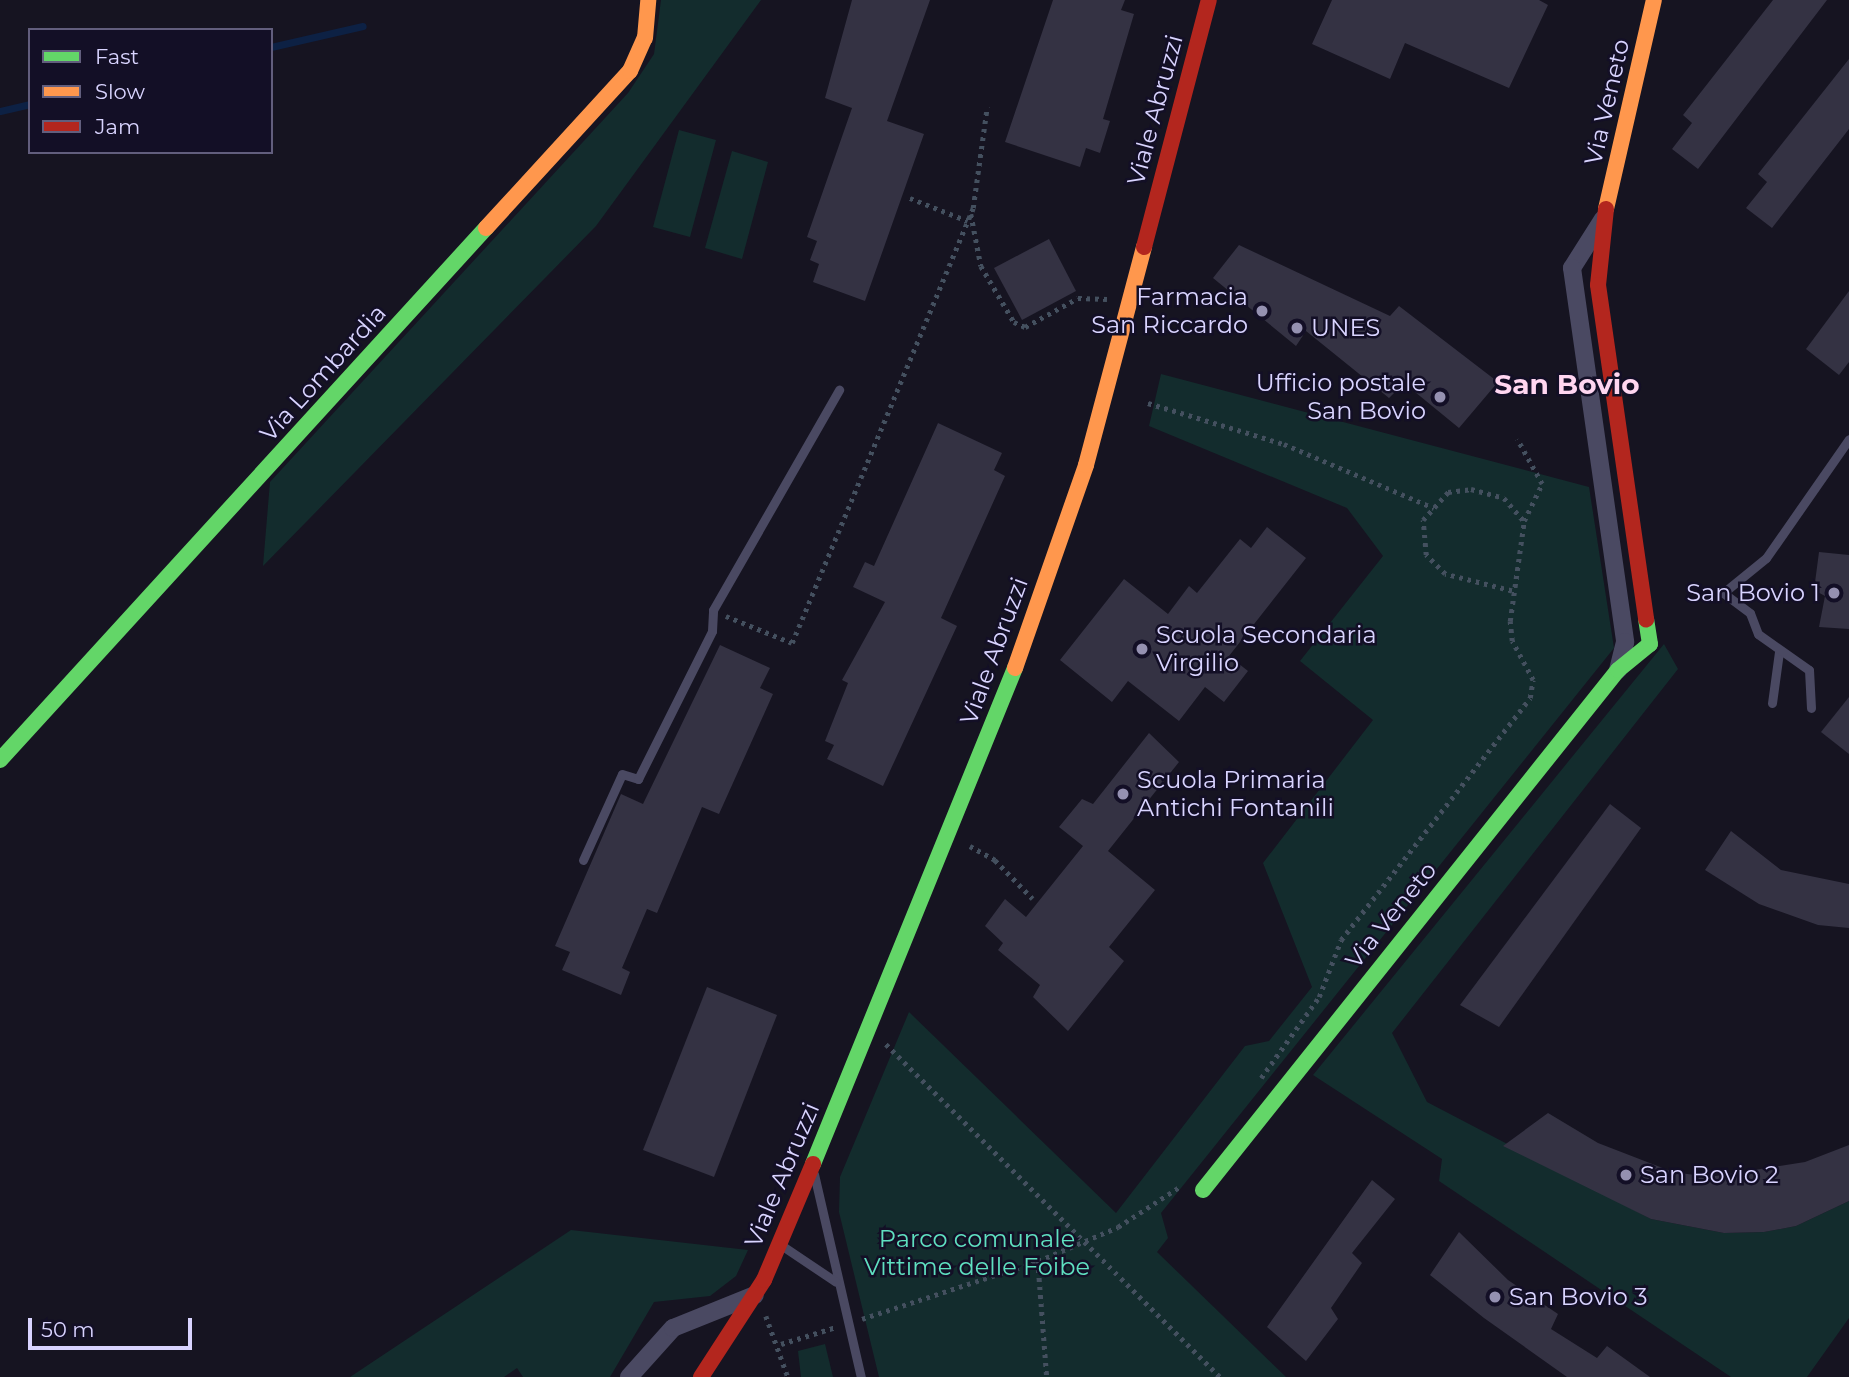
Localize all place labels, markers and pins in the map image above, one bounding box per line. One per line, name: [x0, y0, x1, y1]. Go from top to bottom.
place label: Farmacia San Riccardo: [1091, 283, 1248, 339]
marker: Farmacia San Riccardo: [1254, 303, 1270, 319]
place label: UNES: [1311, 314, 1380, 342]
marker: UNES: [1289, 320, 1305, 336]
place label: Ufficio postale San Bovio: [1256, 369, 1426, 425]
marker: Ufficio postale San Bovio: [1432, 389, 1448, 405]
place label: San Bovio 1: [1686, 579, 1820, 607]
marker: San Bovio 1: [1826, 585, 1842, 601]
place label: Scuola Secondaria Virgilio: [1156, 621, 1377, 677]
marker: Scuola Secondaria Virgilio: [1134, 641, 1150, 657]
place label: Scuola Primaria Antichi Fontanili: [1137, 766, 1334, 822]
marker: Scuola Primaria Antichi Fontanili: [1115, 786, 1131, 802]
place label: San Bovio 2: [1640, 1161, 1779, 1189]
marker: San Bovio 2: [1618, 1167, 1634, 1183]
place label: San Bovio 3: [1509, 1283, 1648, 1311]
marker: San Bovio 3: [1487, 1289, 1503, 1305]

